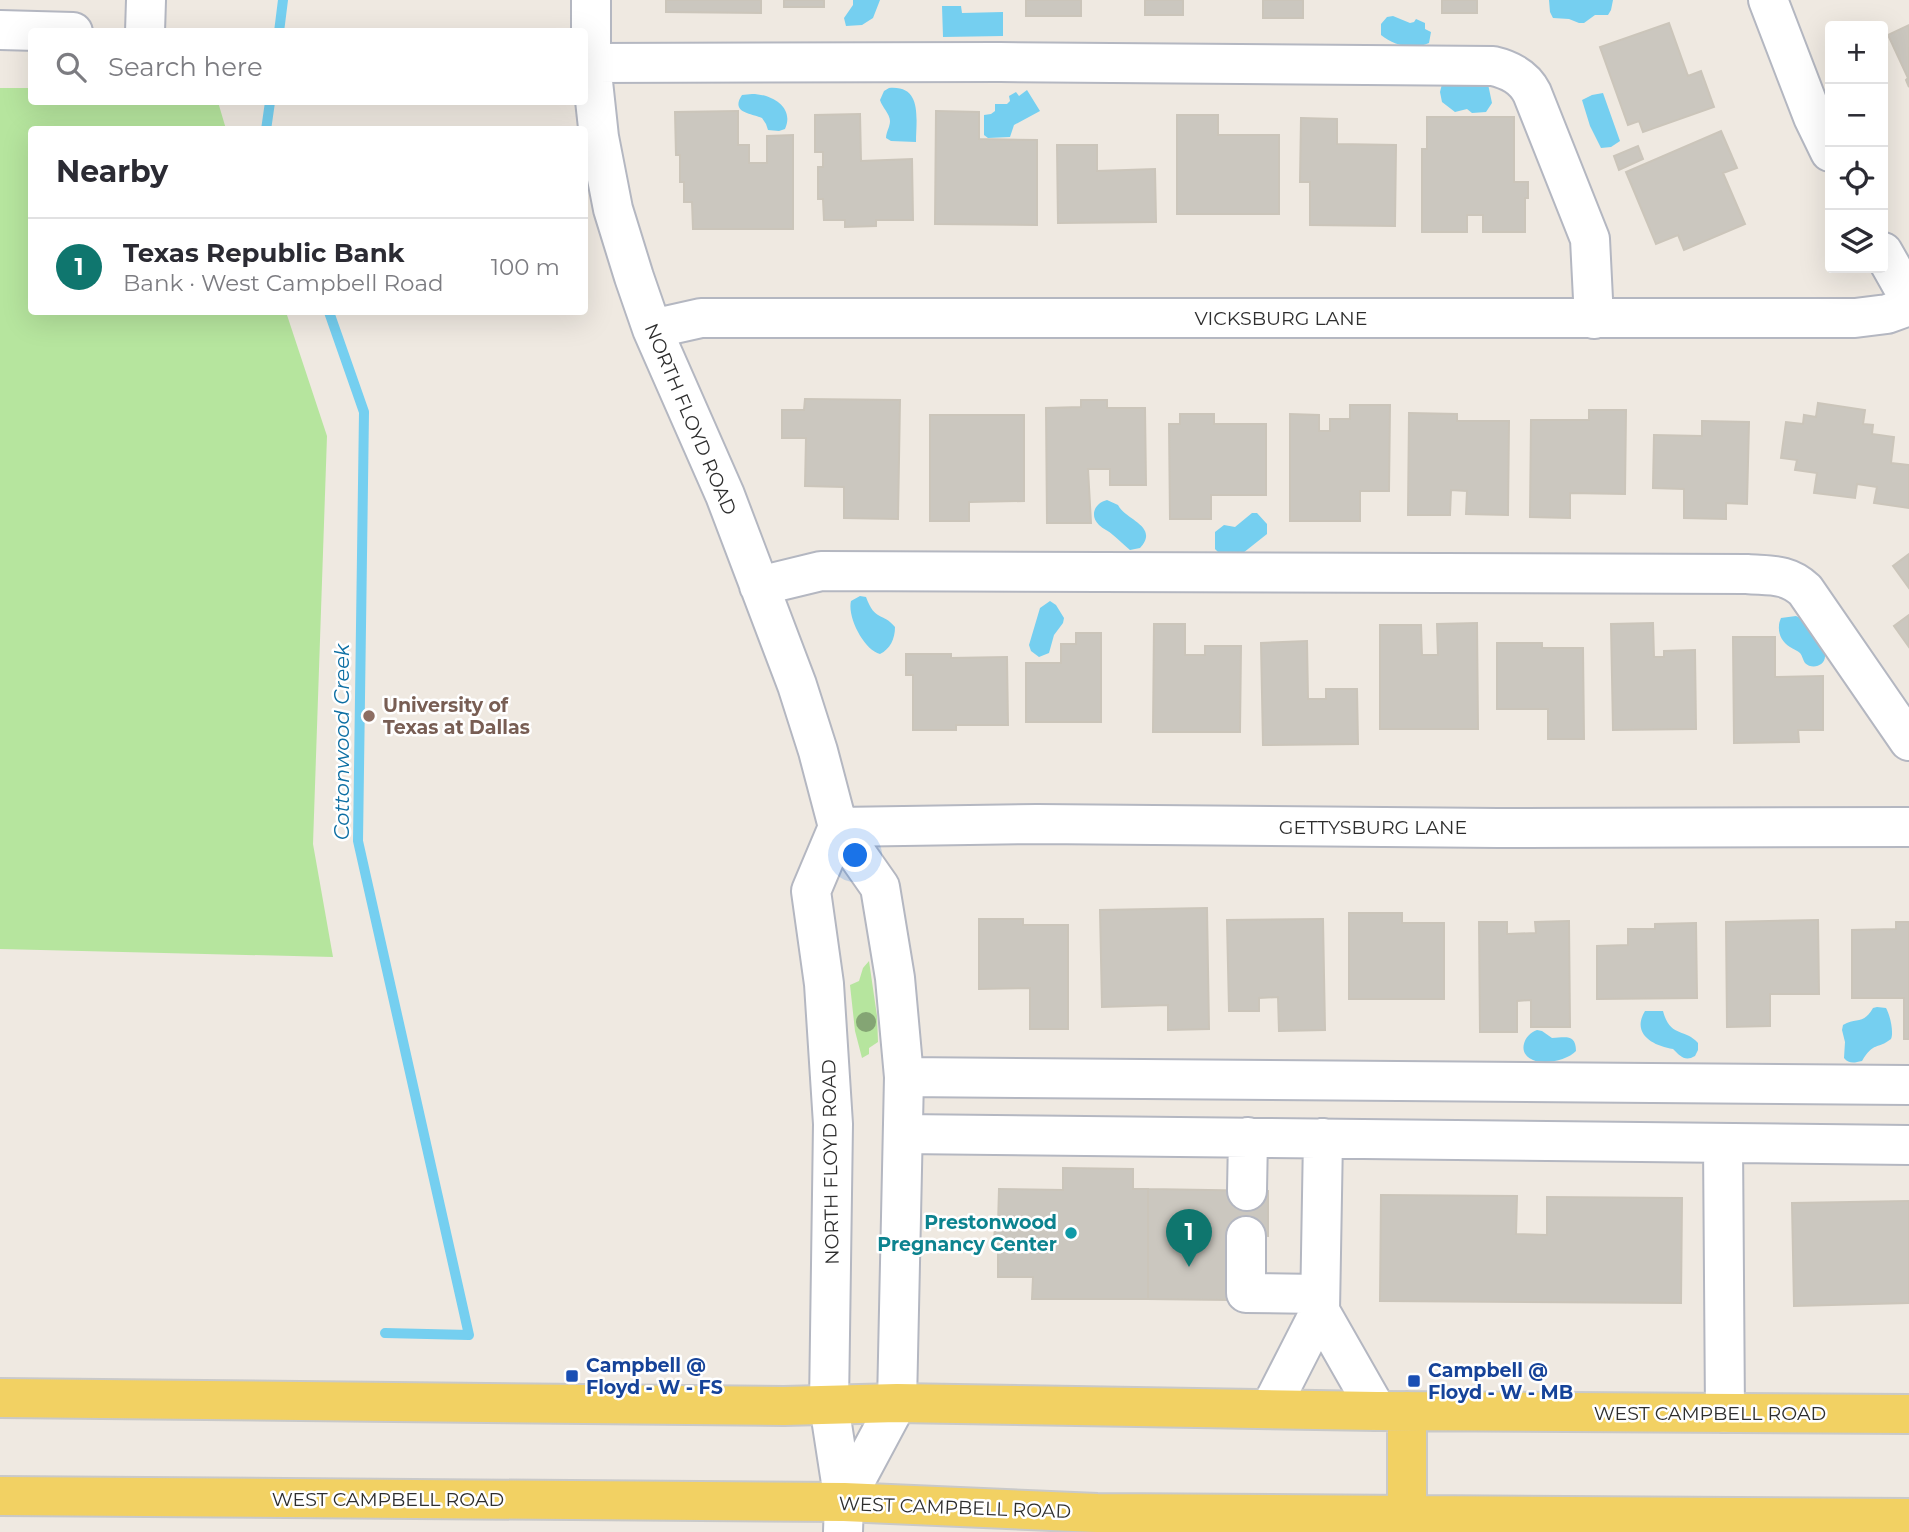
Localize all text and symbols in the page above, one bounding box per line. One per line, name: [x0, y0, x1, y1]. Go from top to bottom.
map controls: [1825, 21, 1888, 273]
button: +: [1825, 21, 1888, 84]
search box: [28, 28, 588, 105]
icon: search: [52, 48, 90, 86]
text: Search here: [108, 51, 263, 83]
button: −: [1825, 84, 1888, 147]
button: locate: [1825, 147, 1888, 210]
text: Nearby: [56, 153, 168, 190]
button: layers: [1825, 210, 1888, 273]
text: Texas Republic Bank: [123, 237, 405, 269]
text: 1: [74, 253, 84, 281]
text: 100 m: [491, 253, 560, 281]
text: Bank · West Campbell Road: [123, 269, 444, 297]
street label: VICKSBURG LANE: [1195, 307, 1367, 330]
street label: NORTH FLOYD ROAD: [640, 320, 741, 518]
water label: Cottonwood Creek: [329, 642, 354, 840]
place label: University of Texas at Dallas: [383, 694, 530, 739]
marker: University of Texas at Dallas: [361, 708, 377, 724]
street label: GETTYSBURG LANE: [1279, 816, 1467, 839]
your location: [838, 838, 872, 872]
street label: NORTH FLOYD ROAD: [817, 1059, 844, 1265]
pin: 1: [1166, 1209, 1212, 1267]
place label: Prestonwood Pregnancy Center: [877, 1211, 1057, 1256]
marker: Prestonwood Pregnancy Center: [1063, 1225, 1079, 1241]
place label: Campbell @ Floyd - W - FS: [586, 1354, 723, 1399]
place label: Campbell @ Floyd - W - MB: [1428, 1359, 1573, 1404]
marker: Campbell @ Floyd - W - FS: [564, 1368, 580, 1384]
marker: Campbell @ Floyd - W - MB: [1406, 1373, 1422, 1389]
street label: WEST CAMPBELL ROAD: [1594, 1402, 1826, 1425]
street label: WEST CAMPBELL ROAD: [272, 1488, 504, 1511]
street label: WEST CAMPBELL ROAD: [838, 1492, 1072, 1523]

